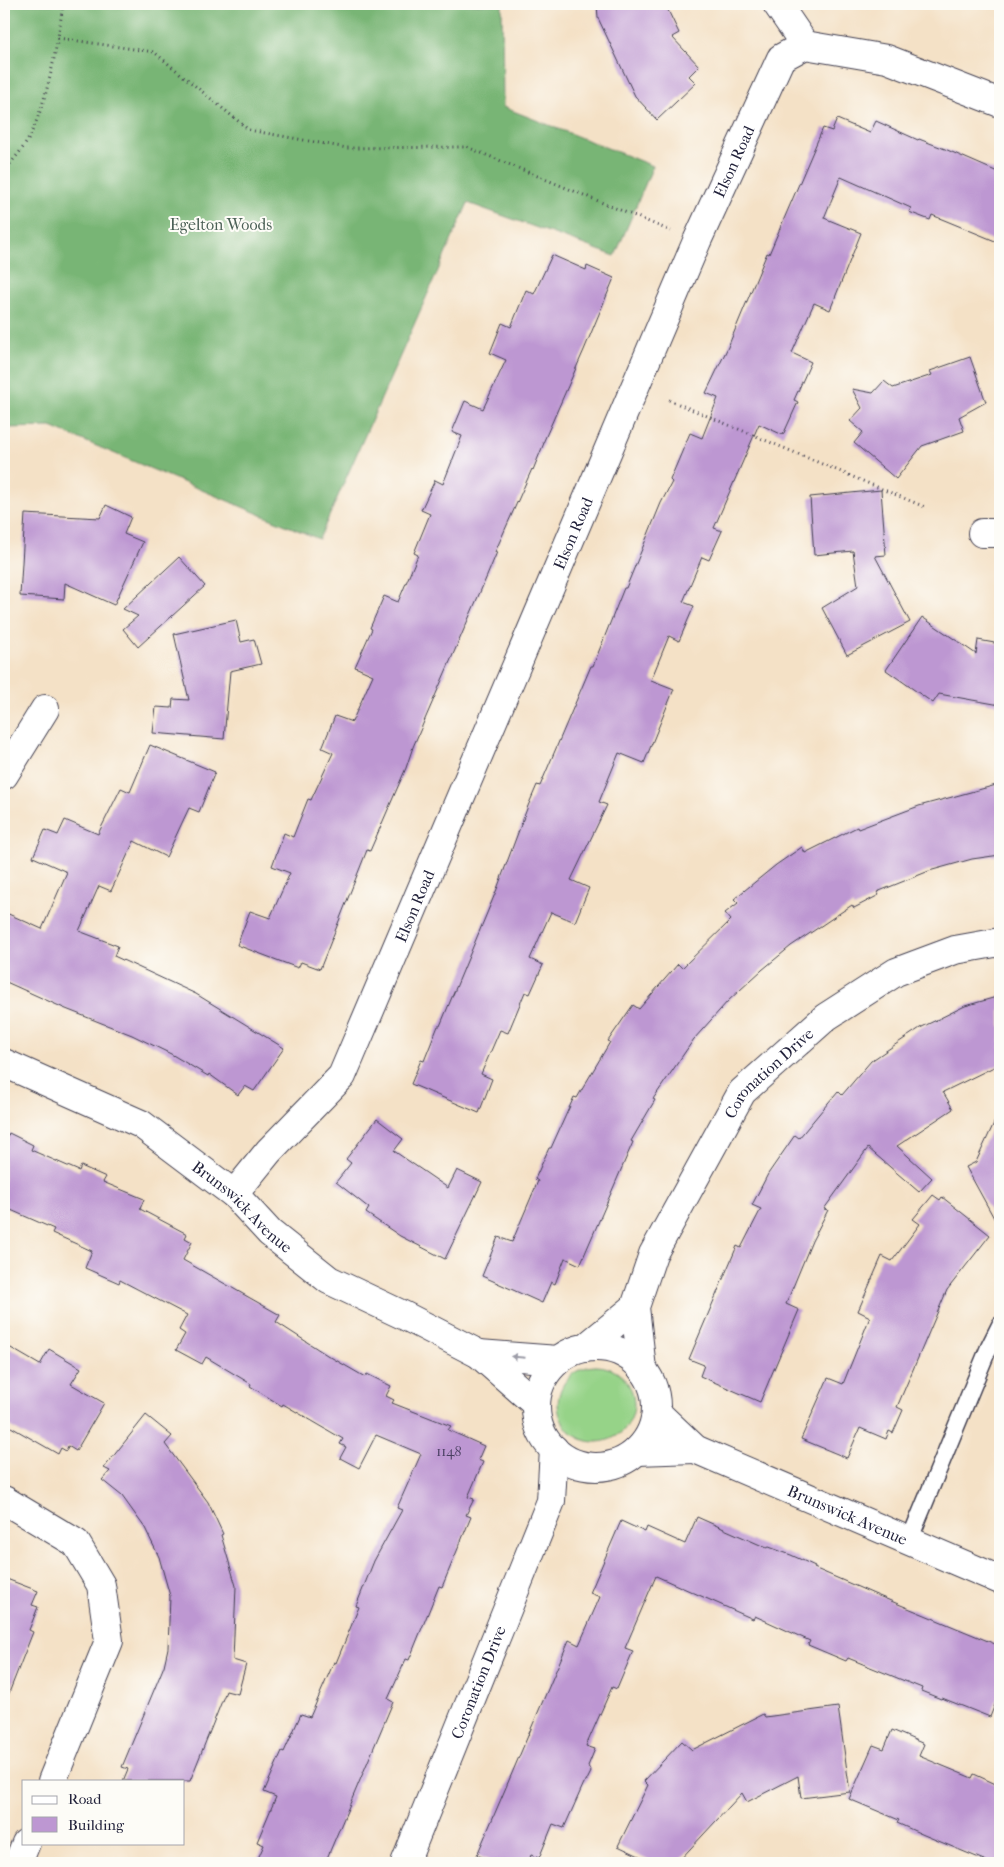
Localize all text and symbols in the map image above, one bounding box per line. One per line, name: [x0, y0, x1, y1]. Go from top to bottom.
street label: Elson Road: [709, 122, 758, 200]
park label: Egelton Woods: [170, 215, 272, 234]
street label: Elson Road: [549, 494, 597, 572]
street label: Elson Road: [391, 867, 438, 945]
street label: Coronation Drive: [720, 1024, 817, 1121]
street label: Brunswick Avenue: [189, 1157, 296, 1257]
one-way arrow: [510, 1353, 526, 1361]
house number: 1148: [436, 1443, 462, 1460]
street label: Brunswick Avenue: [785, 1481, 911, 1549]
street label: Coronation Drive: [447, 1623, 509, 1742]
legend: [22, 1780, 185, 1844]
text: Road: [68, 1790, 102, 1808]
text: Building: [68, 1816, 125, 1834]

